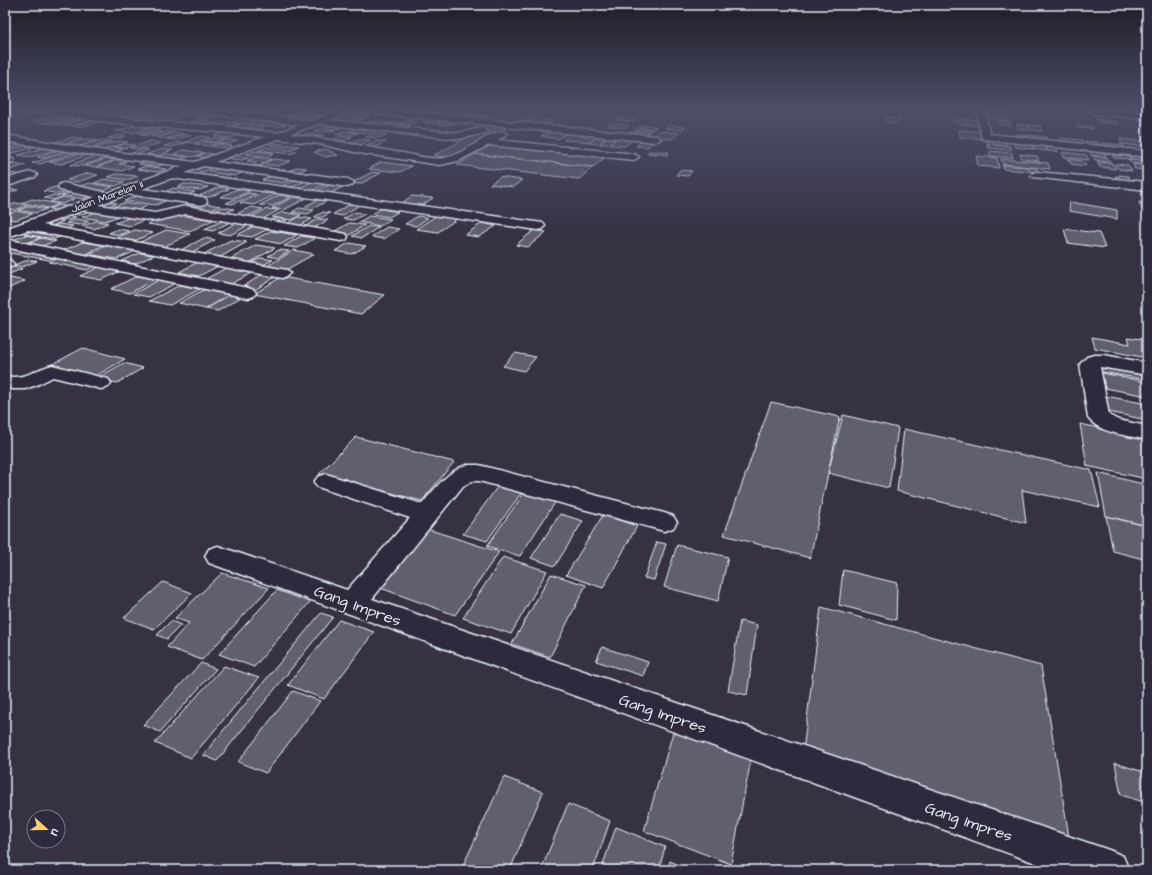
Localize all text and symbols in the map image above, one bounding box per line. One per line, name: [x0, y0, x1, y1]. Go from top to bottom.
street label: Jalan Marelan II: [69, 176, 146, 217]
street label: Gang Impres: [311, 580, 404, 633]
street label: Gang Impres: [616, 689, 709, 740]
street label: Gang Impres: [922, 797, 1015, 848]
north arrow: [26, 809, 66, 849]
text: U: [47, 826, 63, 838]

